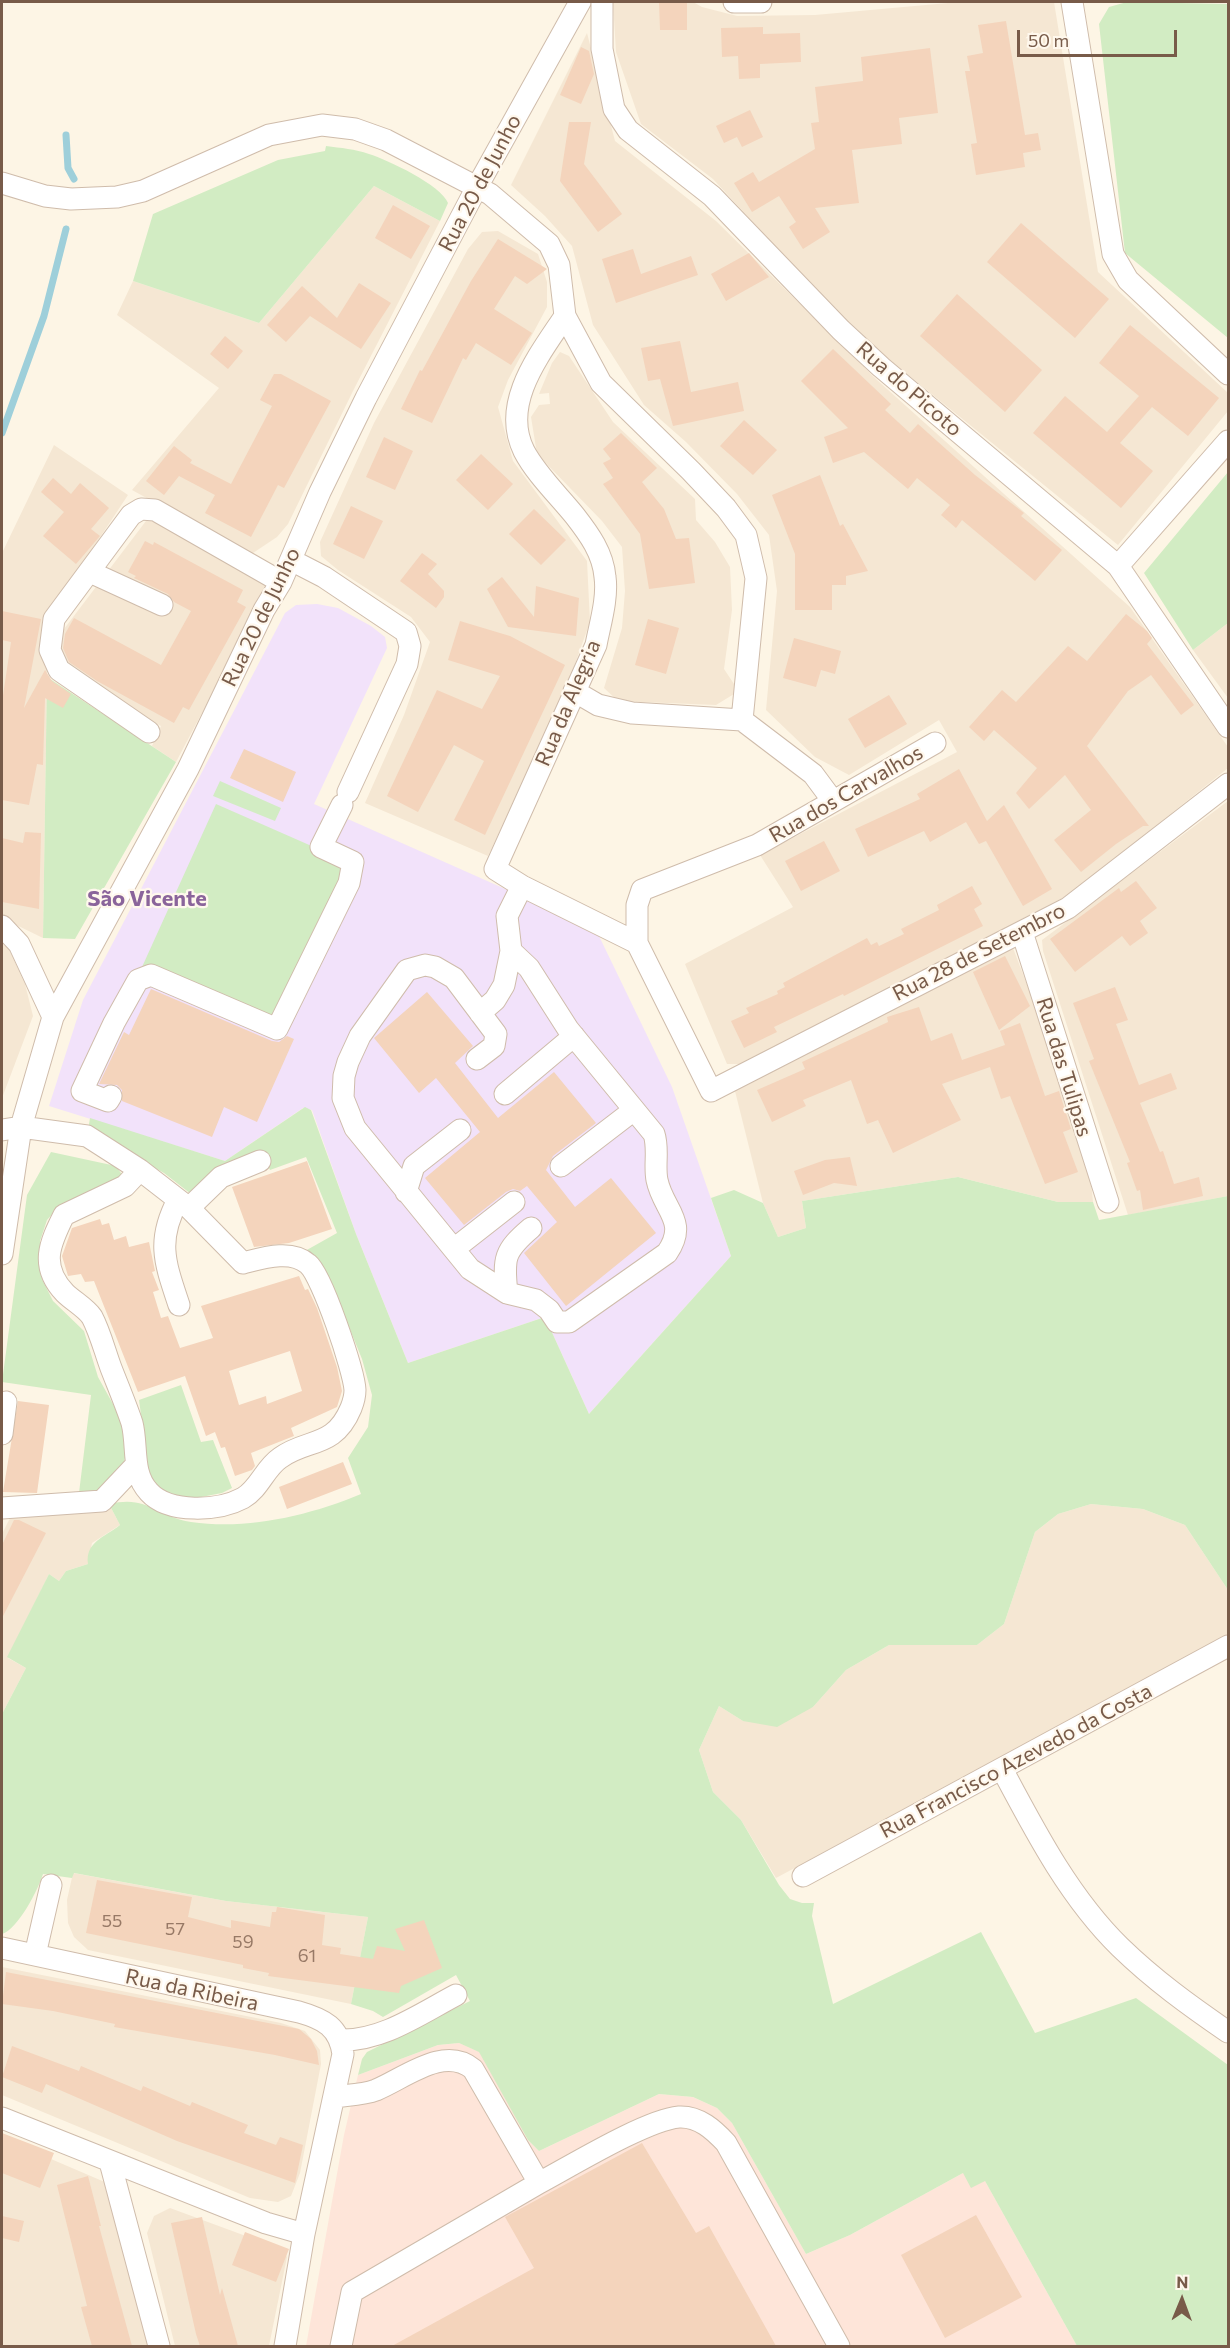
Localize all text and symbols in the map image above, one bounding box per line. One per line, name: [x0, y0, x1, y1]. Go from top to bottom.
scale bar: [1020, 18, 1180, 56]
text: 50 m: [1028, 29, 1069, 51]
street label: Rua 20 de Junho: [433, 110, 527, 256]
street label: Rua do Picoto: [851, 336, 967, 442]
street label: Rua 20 de Junho: [216, 543, 306, 691]
street label: Rua da Alegria: [530, 636, 606, 770]
street label: Rua dos Carvalhos: [765, 740, 927, 848]
district label: São Vicente: [87, 886, 207, 912]
street label: Rua 28 de Setembro: [888, 898, 1070, 1006]
street label: Rua das Tulipas: [1031, 994, 1097, 1140]
street label: Rua Francisco Azevedo da Costa: [876, 1678, 1156, 1844]
house number: 55: [102, 1910, 122, 1932]
house number: 57: [165, 1918, 185, 1940]
house number: 59: [232, 1931, 254, 1953]
house number: 61: [298, 1945, 316, 1967]
street label: Rua da Ribeira: [123, 1964, 261, 2016]
north arrow: [1152, 2270, 1212, 2330]
text: N: [1176, 2272, 1188, 2291]

